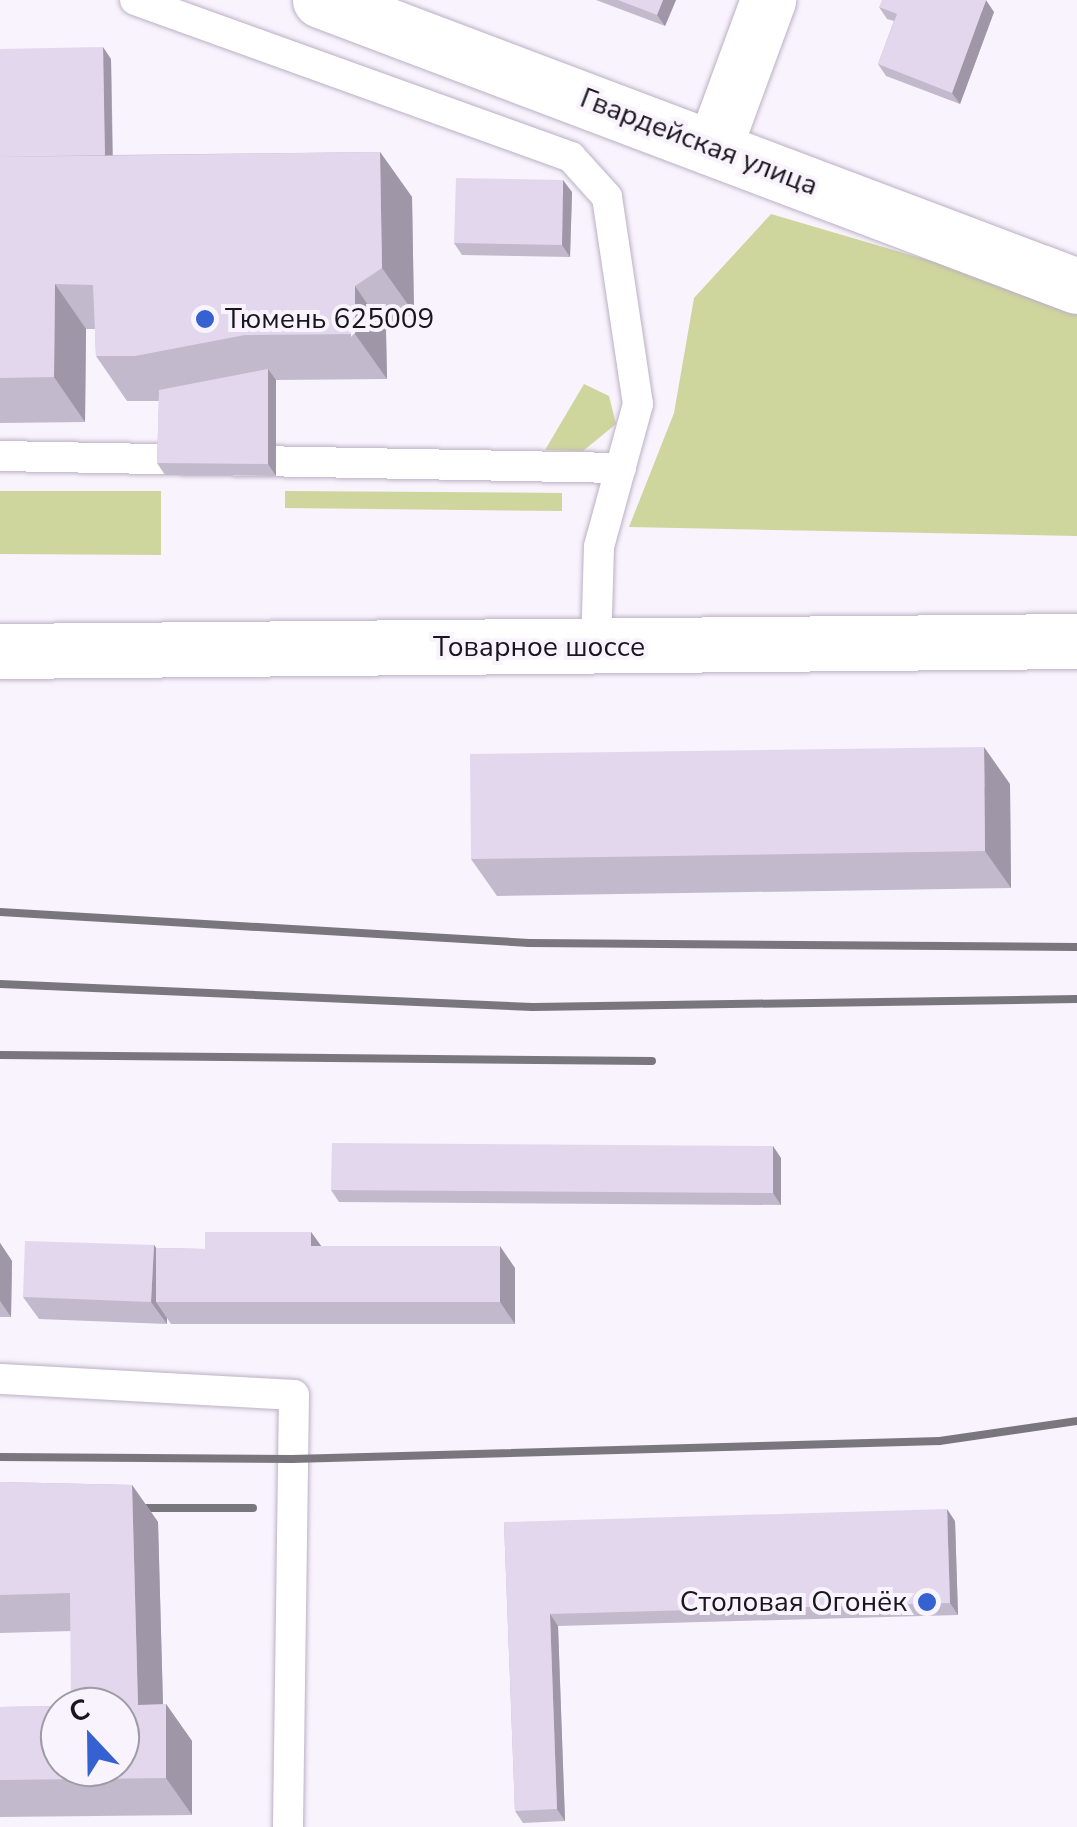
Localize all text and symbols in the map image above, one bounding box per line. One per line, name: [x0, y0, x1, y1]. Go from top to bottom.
street label: Гвардейская улица: [576, 81, 822, 203]
place label: Тюмень 625009: [225, 302, 434, 336]
marker: Тюмень 625009: [194, 308, 216, 330]
street label: Товарное шоссе: [433, 630, 645, 664]
place label: Столовая Огонёк: [680, 1585, 907, 1619]
marker: Столовая Огонёк: [916, 1591, 938, 1613]
north arrow: [40, 1687, 140, 1787]
text: С: [64, 1690, 95, 1732]

